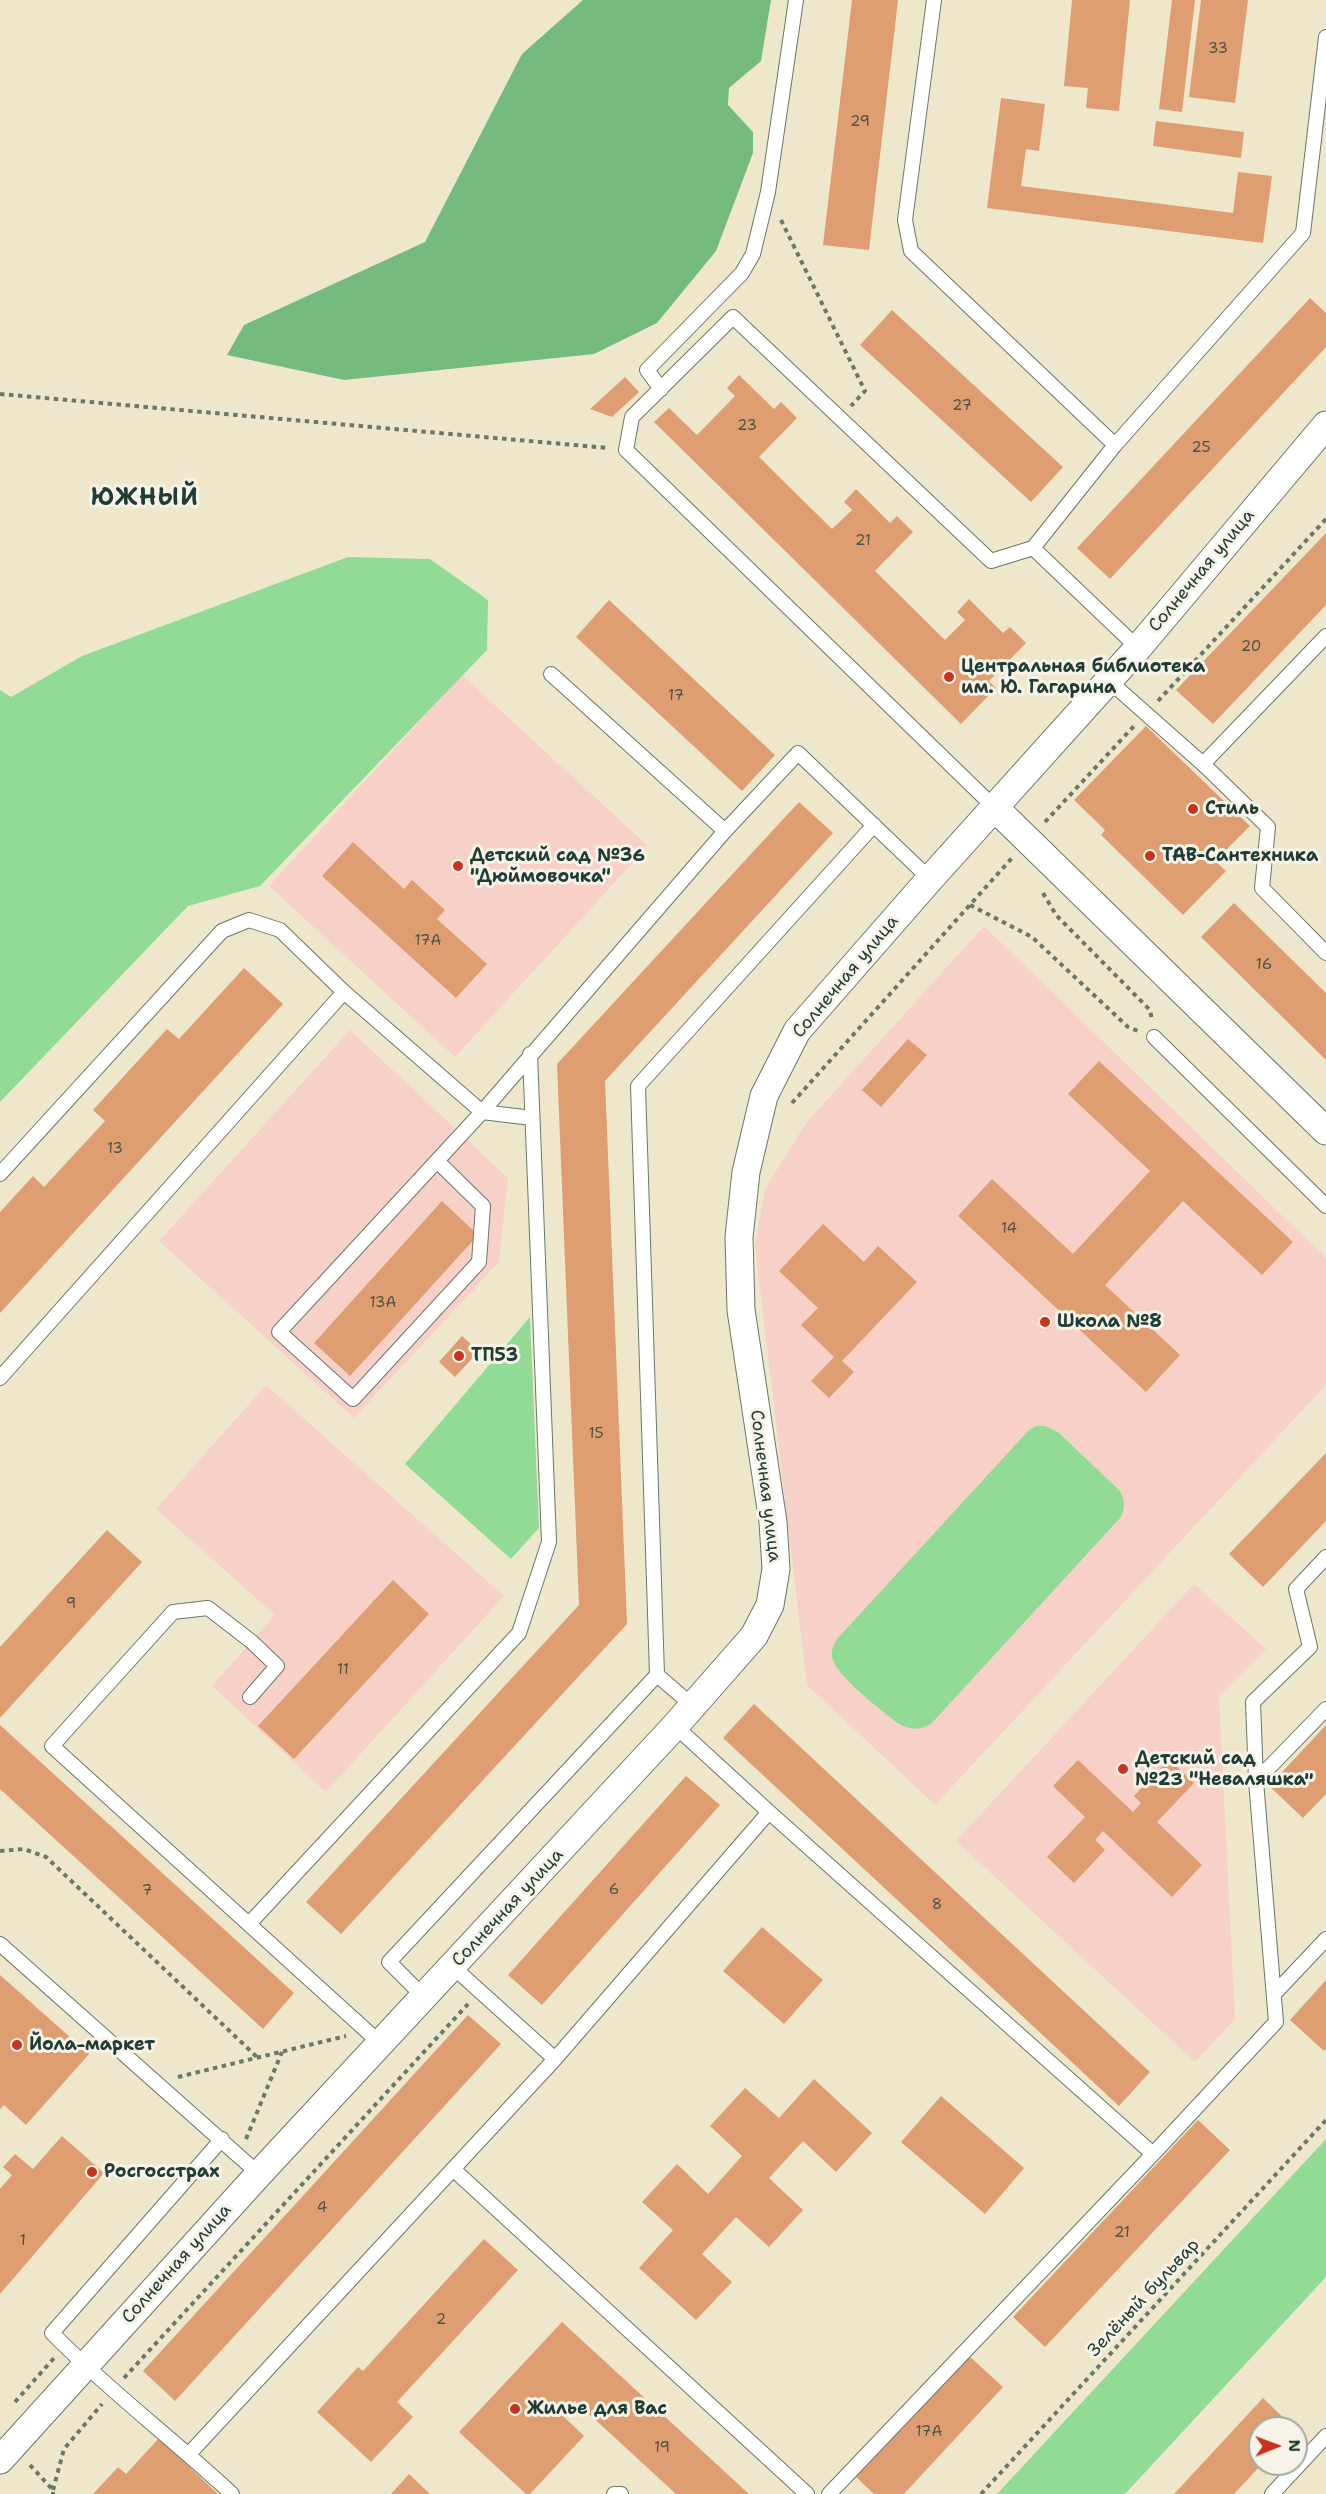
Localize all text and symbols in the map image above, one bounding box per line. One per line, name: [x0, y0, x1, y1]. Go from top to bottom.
house number: 33: [1208, 40, 1228, 58]
house number: 29: [850, 113, 870, 131]
house number: 27: [952, 397, 972, 415]
house number: 23: [737, 417, 757, 435]
house number: 25: [1191, 439, 1211, 457]
district label: ЮЖНЫЙ: [91, 485, 199, 513]
street label: Солнечная улица: [1144, 505, 1260, 637]
house number: 21: [855, 532, 871, 550]
house number: 20: [1241, 638, 1261, 656]
place label: Центральная библиотека им. Ю. Гагарина: [961, 656, 1205, 698]
marker: Центральная библиотека им. Ю. Гагарина: [942, 670, 956, 684]
house number: 17: [668, 687, 684, 705]
place label: Стиль: [1205, 798, 1259, 820]
marker: Стиль: [1186, 802, 1200, 816]
place label: Детский сад №36 "Дюймовочка": [470, 845, 645, 888]
place label: ТАВ-Сантехника: [1162, 845, 1318, 867]
marker: ТАВ-Сантехника: [1143, 849, 1157, 863]
marker: Детский сад №36 "Дюймовочка": [451, 859, 465, 873]
street label: Солнечная улица: [788, 911, 904, 1043]
house number: 17А: [415, 932, 441, 950]
house number: 16: [1256, 956, 1272, 974]
house number: 13: [107, 1140, 123, 1158]
house number: 14: [1001, 1220, 1017, 1238]
house number: 13А: [370, 1294, 396, 1312]
place label: Школа №8: [1057, 1311, 1162, 1333]
marker: Школа №8: [1038, 1315, 1052, 1329]
place label: ТП53: [471, 1345, 518, 1367]
marker: ТП53: [452, 1349, 466, 1363]
street label: Солнечная улица: [745, 1409, 785, 1563]
house number: 15: [588, 1425, 604, 1443]
house number: 9: [66, 1595, 76, 1613]
house number: 11: [337, 1661, 349, 1679]
place label: Детский сад №23 "Неваляшка": [1135, 1748, 1314, 1790]
marker: Детский сад №23 "Неваляшка": [1116, 1762, 1130, 1776]
street label: Солнечная улица: [448, 1845, 568, 1971]
house number: 6: [609, 1881, 619, 1899]
house number: 7: [142, 1882, 152, 1900]
house number: 8: [932, 1896, 942, 1914]
place label: Йола-маркет: [29, 2034, 155, 2056]
marker: Йола-маркет: [10, 2038, 24, 2052]
place label: Росгосстрах: [104, 2161, 220, 2183]
marker: Росгосстрах: [85, 2165, 99, 2179]
house number: 4: [317, 2199, 327, 2217]
street label: Солнечная улица: [118, 2200, 236, 2328]
house number: 21: [1114, 2224, 1130, 2242]
house number: 1: [20, 2232, 26, 2250]
street label: Зелёный бульвар: [1084, 2234, 1204, 2362]
house number: 2: [436, 2311, 446, 2329]
place label: Жилье для Вас: [527, 2398, 667, 2420]
marker: Жилье для Вас: [508, 2402, 522, 2416]
north arrow: [1248, 2416, 1308, 2476]
house number: 17А: [916, 2423, 942, 2441]
house number: 19: [654, 2439, 670, 2457]
text: N: [1284, 2439, 1305, 2452]

